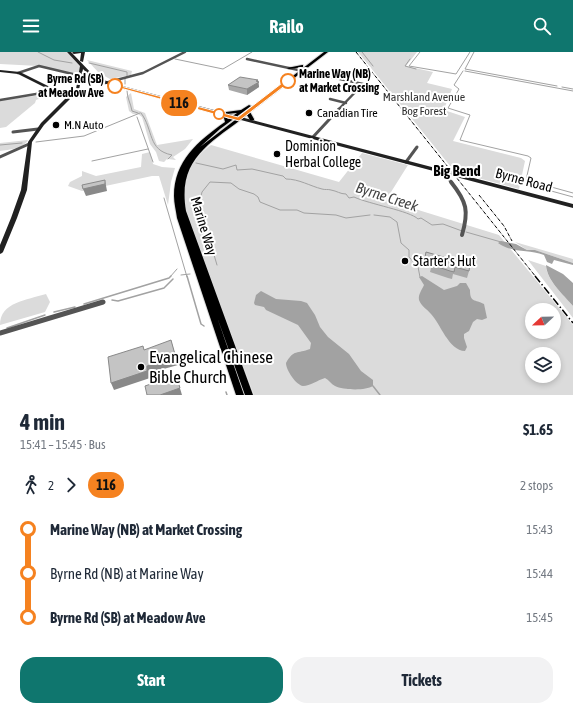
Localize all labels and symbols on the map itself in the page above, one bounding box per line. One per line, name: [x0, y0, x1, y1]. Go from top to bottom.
place label: Marine Way (NB) at Market Crossing: [299, 67, 380, 95]
place label: Byrne Rd (SB) at Meadow Ave: [38, 72, 105, 100]
marker: Marine Way (NB) at Market Crossing: [280, 73, 296, 89]
marker: Byrne Rd (SB) at Meadow Ave: [107, 78, 123, 94]
line badge: 116: [156, 90, 202, 116]
park label: Marshland Avenue Bog Forest: [383, 90, 465, 118]
place label: Canadian Tire: [317, 106, 378, 120]
unlabelled marker: [213, 108, 225, 120]
marker: Canadian Tire: [304, 108, 314, 118]
place label: M.N Auto: [64, 118, 104, 132]
marker: M.N Auto: [51, 120, 61, 130]
place label: Dominion Herbal College: [285, 138, 361, 170]
marker: Dominion Herbal College: [272, 149, 282, 159]
district label: Big Bend: [433, 162, 481, 179]
street label: Byrne Road: [494, 165, 554, 195]
water label: Byrne Creek: [354, 178, 421, 215]
street label: Marine Way: [188, 195, 221, 257]
place label: Starter's Hut: [413, 253, 476, 269]
marker: Starter's Hut: [400, 256, 410, 266]
north arrow: [525, 303, 561, 339]
place label: Evangelical Chinese Bible Church: [149, 347, 273, 387]
marker: Evangelical Chinese Bible Church: [136, 362, 146, 372]

